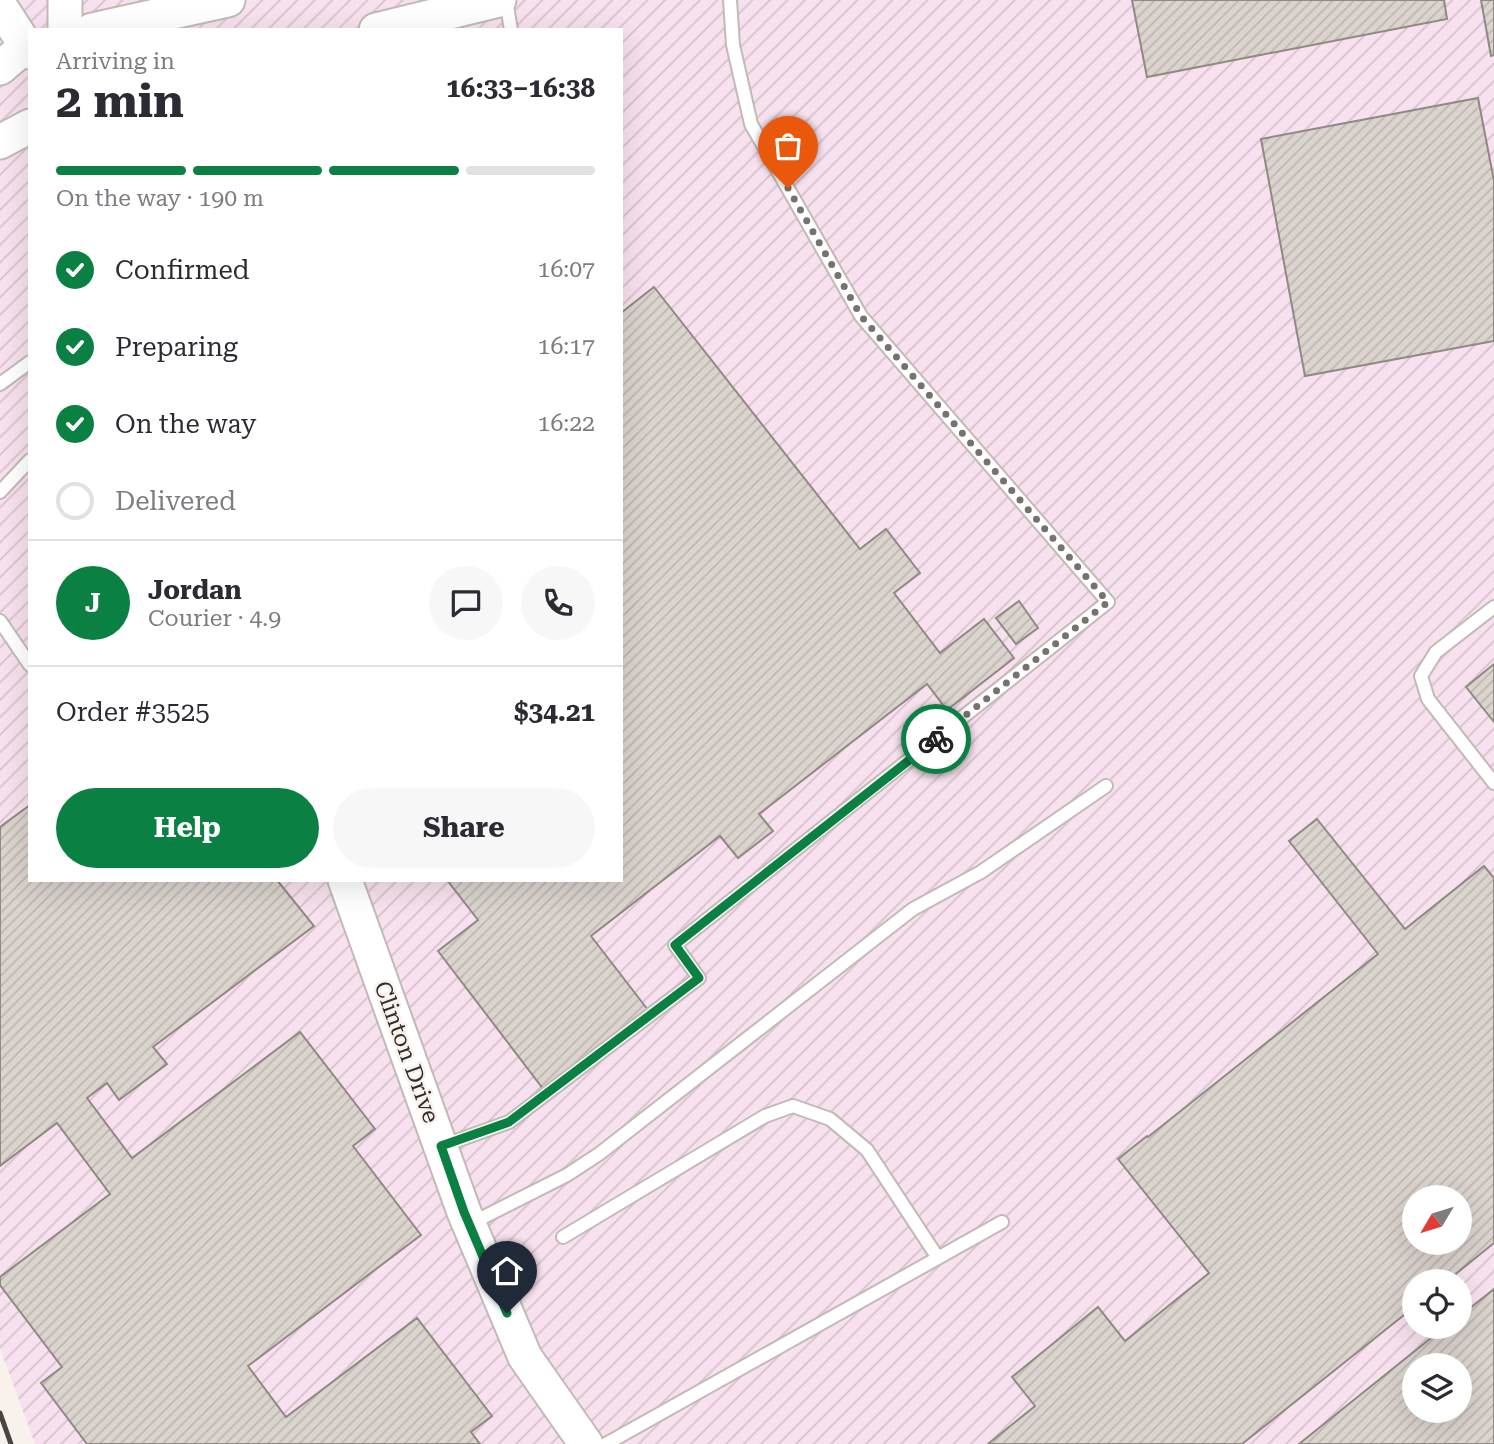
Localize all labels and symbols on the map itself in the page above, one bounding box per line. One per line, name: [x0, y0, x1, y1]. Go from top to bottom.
pin: [758, 116, 818, 188]
courier: [901, 704, 971, 774]
street label: Clinton Drive: [368, 978, 445, 1127]
north arrow: [1402, 1185, 1472, 1255]
pin: [477, 1241, 537, 1313]

